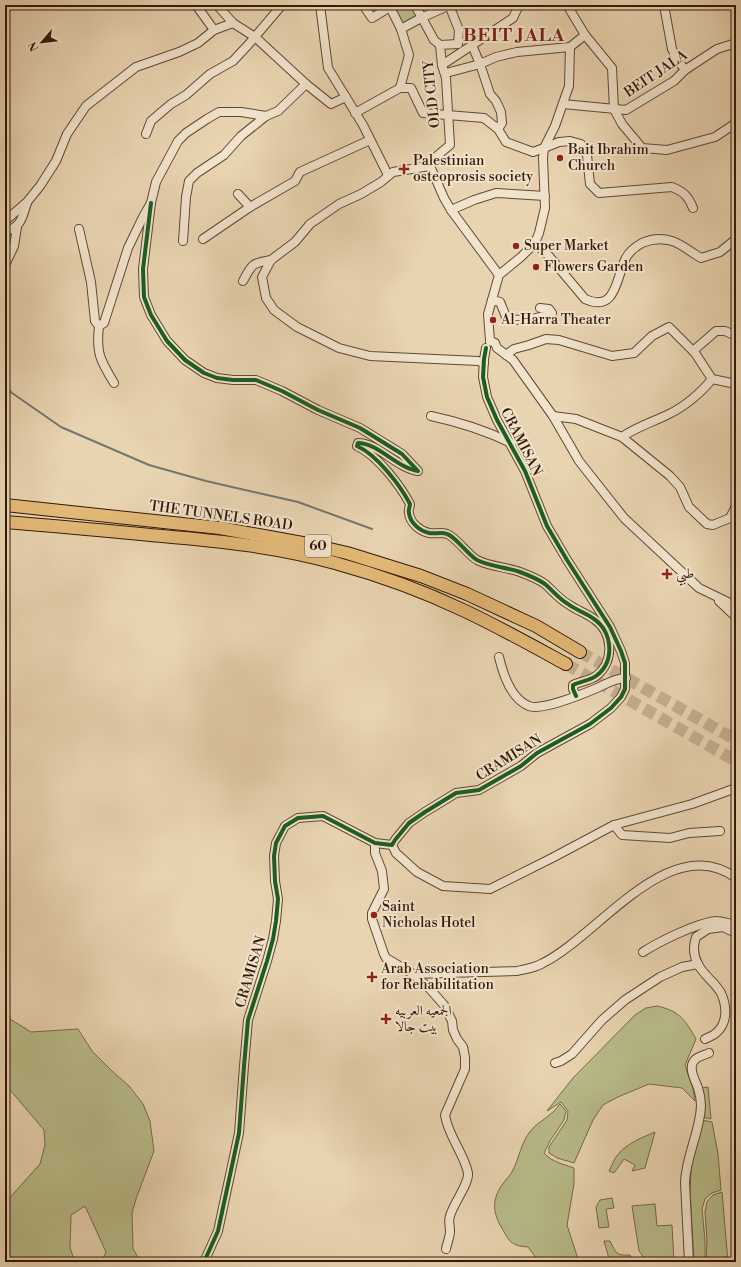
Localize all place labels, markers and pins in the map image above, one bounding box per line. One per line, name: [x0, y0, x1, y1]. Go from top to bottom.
place label: Bait Ibrahim Church: [567, 141, 649, 175]
place label: Palestinian osteoprosis society: [413, 152, 533, 186]
marker: Bait Ibrahim Church: [555, 153, 565, 163]
marker: Palestinian osteoprosis society: [398, 163, 410, 175]
place label: Super Market: [524, 237, 609, 255]
marker: Super Market: [511, 241, 521, 251]
place label: Flowers Garden: [544, 258, 644, 276]
marker: Flowers Garden: [531, 262, 541, 272]
place label: Al-Harra Theater: [500, 311, 611, 329]
marker: Al-Harra Theater: [488, 315, 498, 325]
place label: طبي: [676, 565, 694, 586]
marker: طبي: [661, 568, 673, 580]
place label: Saint Nicholas Hotel: [382, 898, 475, 932]
marker: Saint Nicholas Hotel: [369, 910, 379, 920]
place label: Arab Association for Rehabilitation: [380, 960, 495, 994]
marker: Arab Association for Rehabilitation: [366, 971, 378, 983]
place label: الجمعيه العربيه بيت جالا: [395, 1002, 452, 1036]
marker: الجمعيه العربيه بيت جالا: [380, 1013, 392, 1025]

